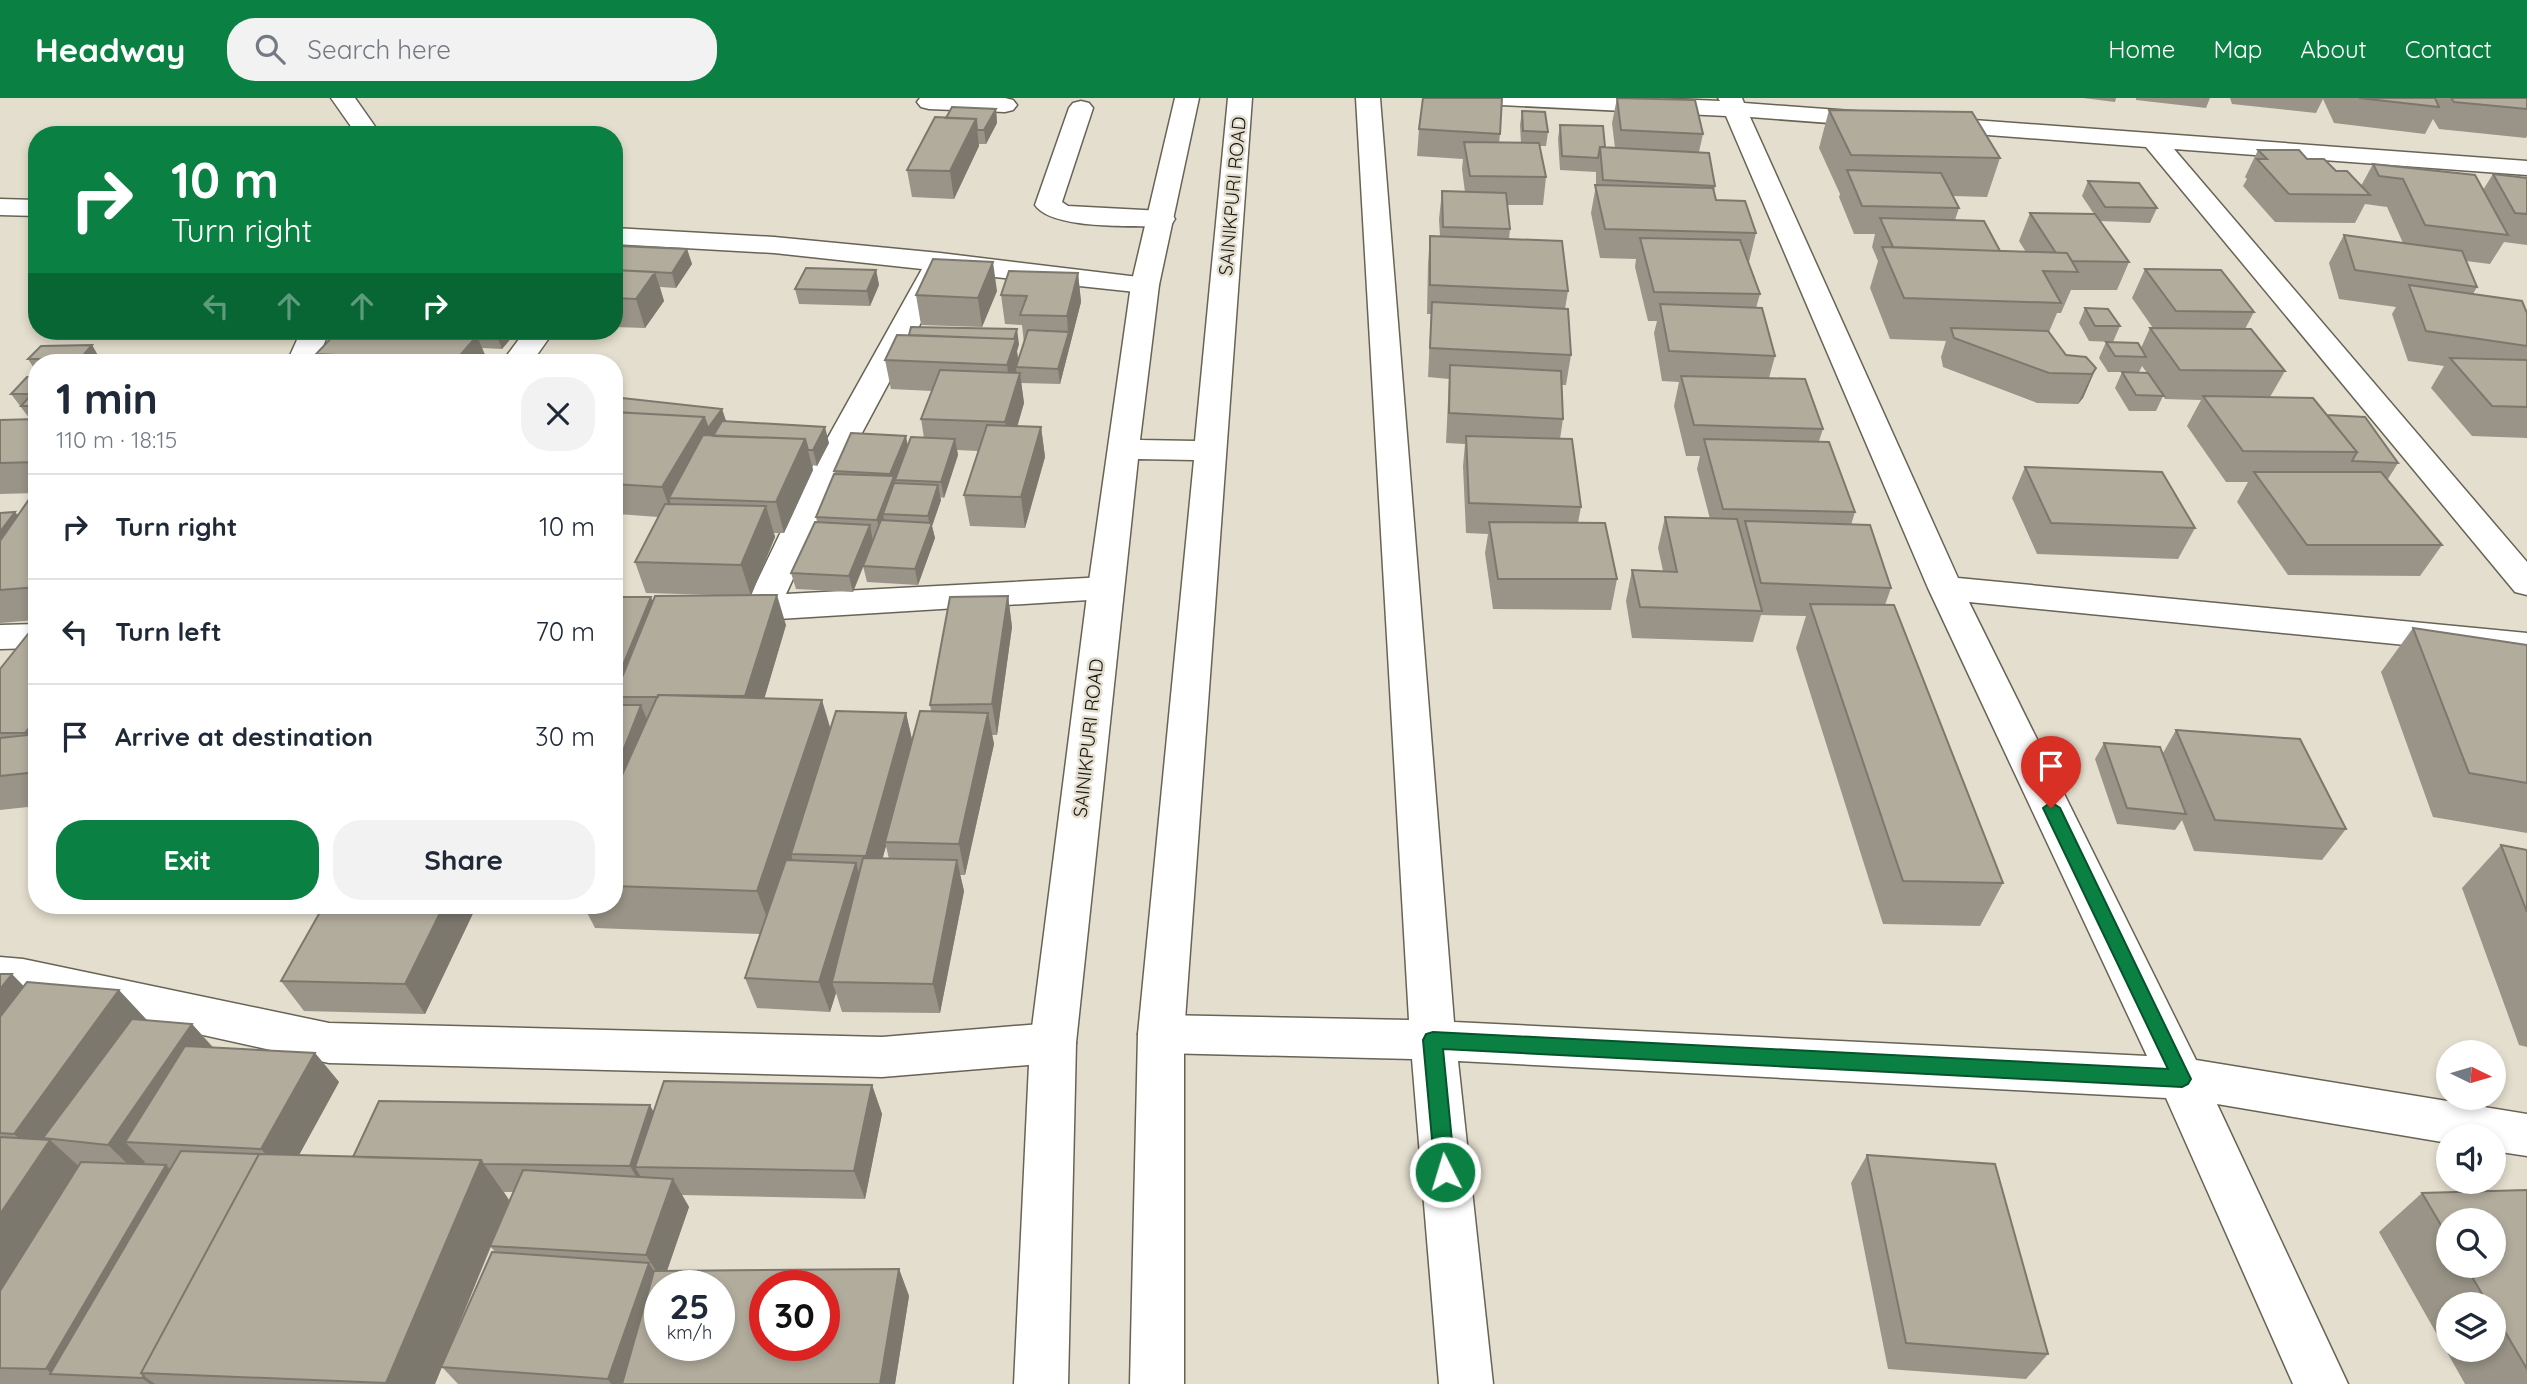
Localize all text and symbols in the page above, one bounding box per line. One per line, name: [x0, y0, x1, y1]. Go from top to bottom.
search box: [227, 18, 717, 81]
text: Headway: [35, 29, 185, 70]
icon: search: [251, 30, 289, 68]
text: Search here: [307, 33, 451, 66]
text: Home: [2108, 34, 2175, 64]
text: Map: [2213, 34, 2262, 64]
text: About: [2300, 34, 2367, 64]
text: Contact: [2405, 34, 2492, 64]
street label: SAINIKPURI ROAD: [1213, 115, 1251, 277]
text: 10 m: [171, 149, 279, 210]
icon: right: [56, 154, 147, 245]
text: Turn right: [171, 210, 312, 250]
icon: left: [197, 287, 235, 325]
icon: ahead: [270, 287, 308, 325]
icon: ahead: [343, 287, 381, 325]
icon: right: [416, 287, 454, 325]
text: 1 min: [56, 372, 158, 425]
button: close: [521, 377, 595, 451]
text: 110 m · 18:15: [56, 425, 177, 454]
icon: right: [56, 508, 94, 546]
text: Turn right: [115, 510, 237, 543]
text: 10 m: [539, 510, 595, 543]
icon: left: [56, 613, 94, 651]
text: Turn left: [115, 615, 222, 648]
text: 70 m: [535, 615, 595, 648]
street label: SAINIKPURI ROAD: [1068, 657, 1108, 819]
icon: arrive: [56, 718, 94, 756]
text: Arrive at destination: [115, 720, 373, 753]
text: 30 m: [535, 720, 595, 753]
pin: [2021, 736, 2081, 808]
icon: arrive: [2032, 747, 2070, 785]
button: Exit: [56, 820, 319, 900]
button: Share: [333, 820, 595, 900]
north arrow: [2436, 1040, 2506, 1110]
map controls: [2436, 1040, 2506, 1362]
button: sound: [2436, 1124, 2506, 1194]
position arrow: [1408, 1135, 1482, 1209]
button: search: [2436, 1208, 2506, 1278]
speed limit sign: 30: [749, 1270, 840, 1361]
text: 25: [669, 1284, 710, 1328]
button: layers: [2436, 1292, 2506, 1362]
text: km/h: [667, 1321, 712, 1344]

